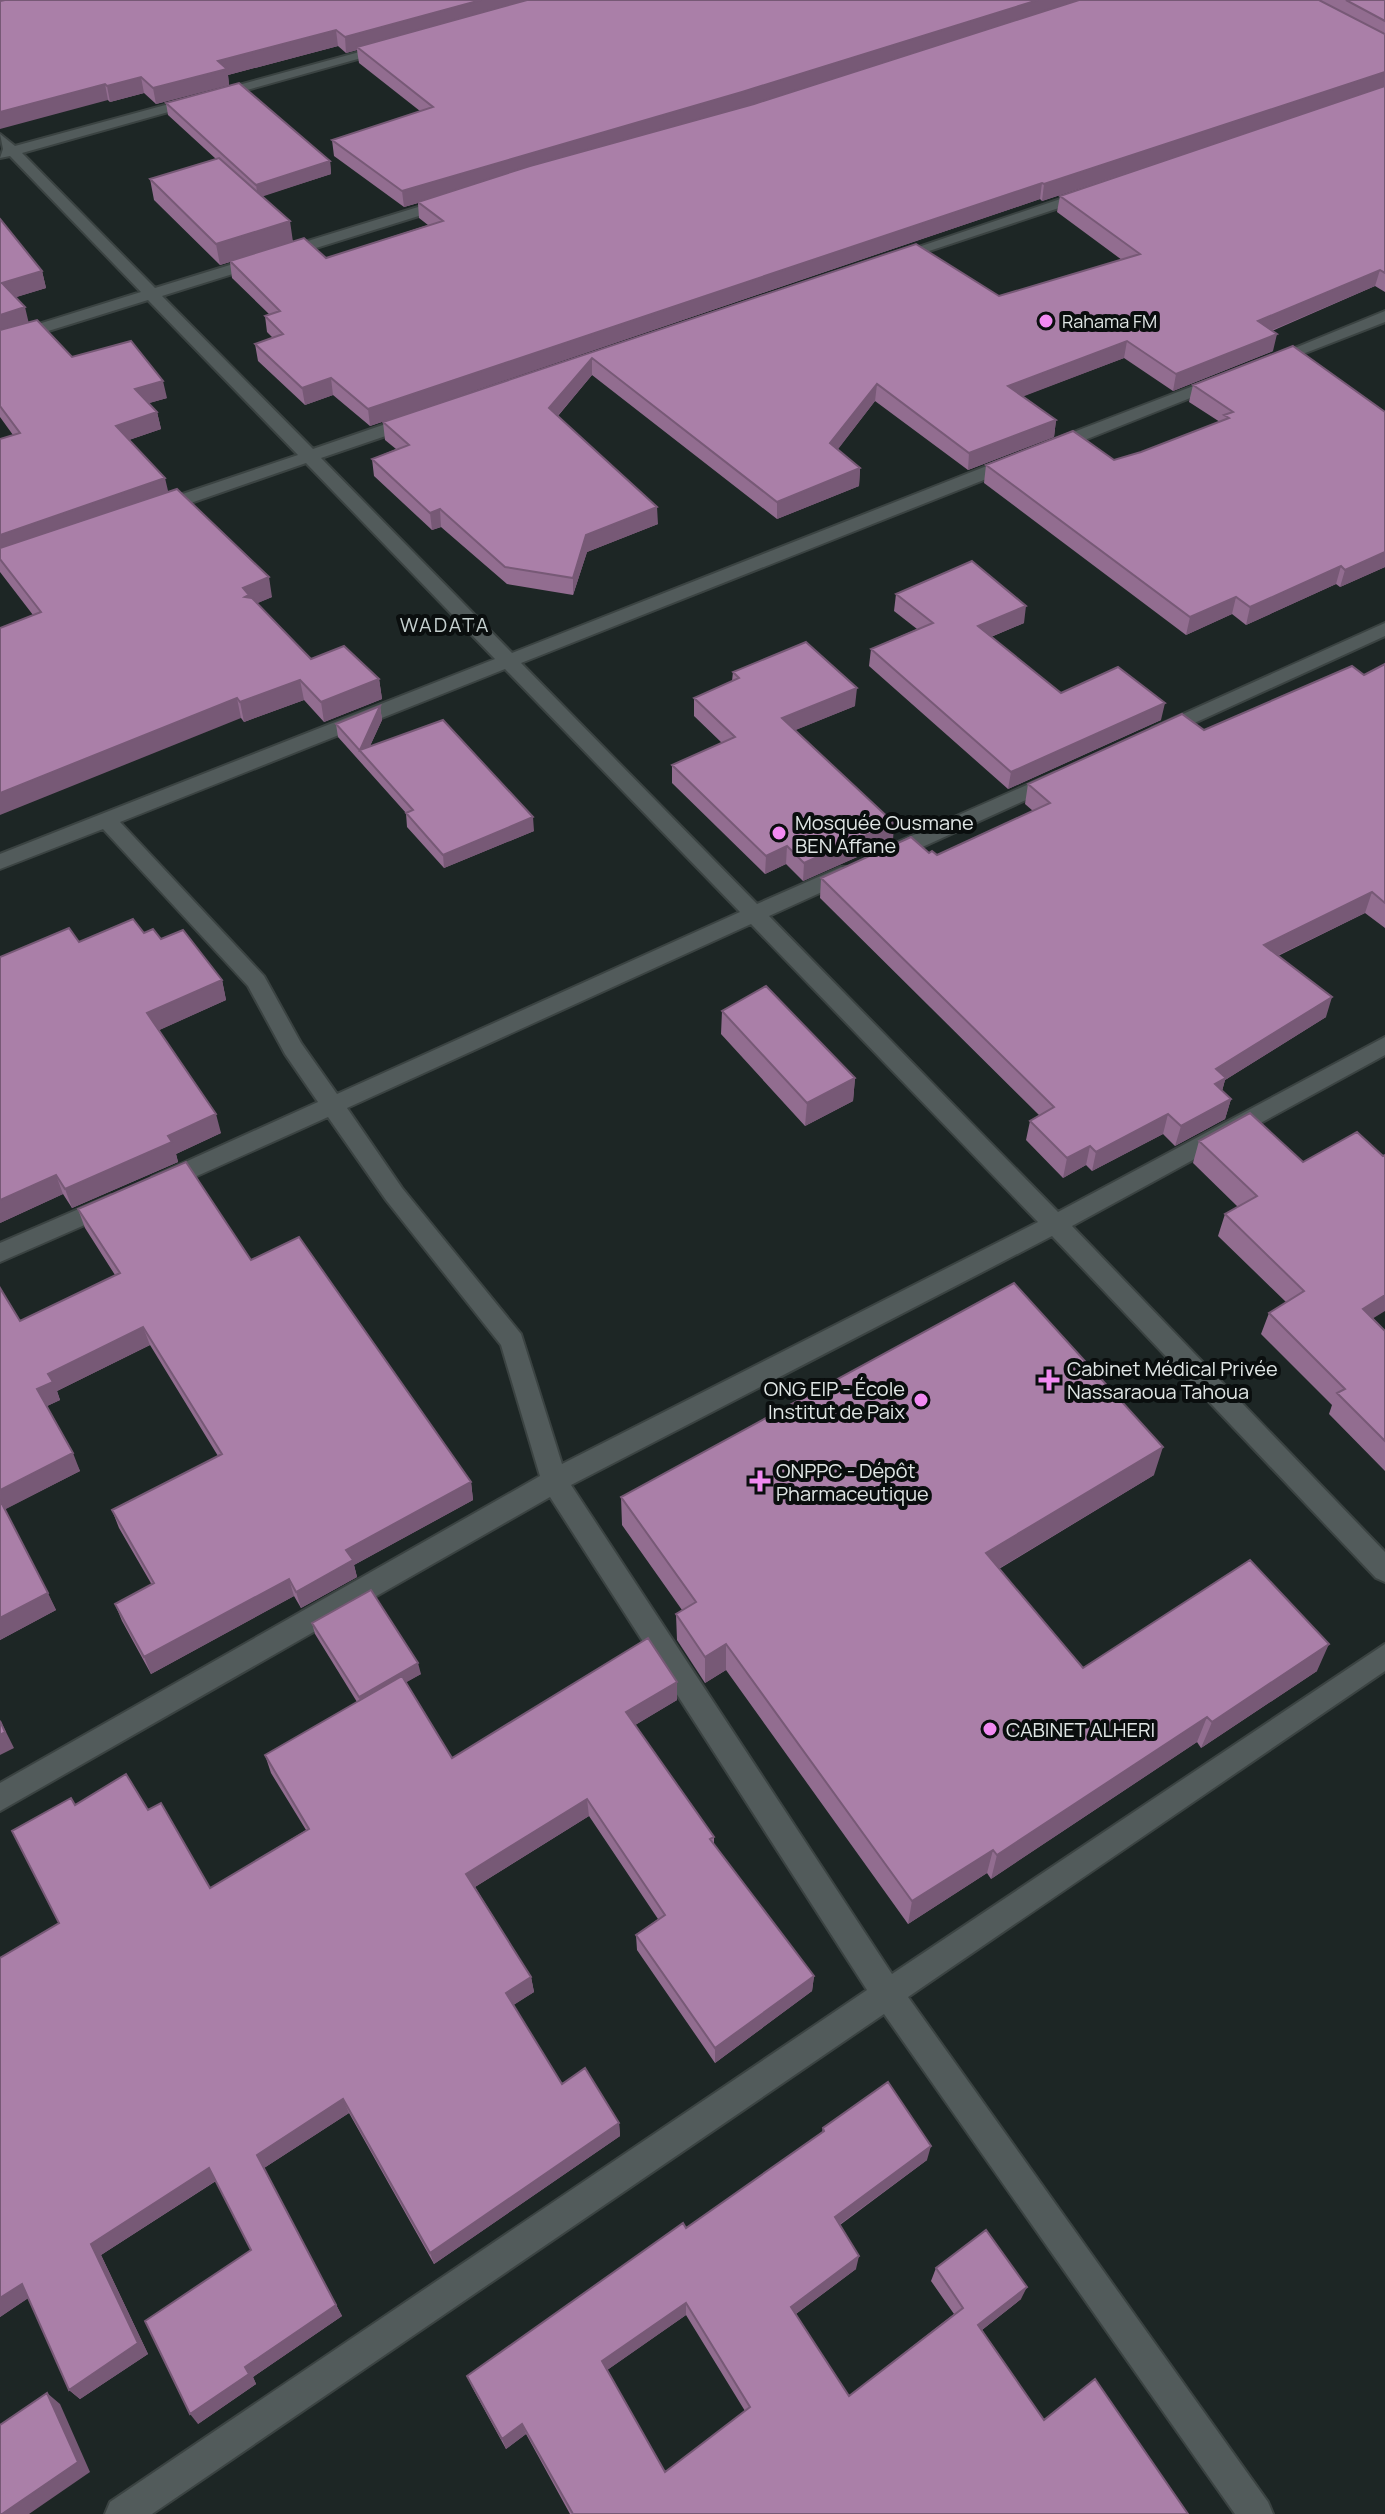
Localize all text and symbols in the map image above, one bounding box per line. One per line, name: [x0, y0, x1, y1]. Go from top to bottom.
place label: Rahama FM: [1062, 309, 1157, 333]
marker: Rahama FM: [1037, 312, 1055, 330]
district label: WADATA: [400, 611, 490, 638]
place label: Mosquée Ousmane BEN Affane: [795, 809, 974, 859]
marker: Mosquée Ousmane BEN Affane: [770, 824, 788, 842]
place label: Cabinet Médical Privée Nassaraoua Tahoua: [1067, 1355, 1278, 1405]
marker: Cabinet Médical Privée Nassaraoua Tahoua: [1038, 1369, 1060, 1391]
place label: ONG EIP - École Institut de Paix: [764, 1375, 905, 1425]
marker: ONG EIP - École Institut de Paix: [912, 1391, 930, 1409]
place label: ONPPC - Dépôt Pharmaceutique: [776, 1457, 929, 1507]
marker: ONPPC - Dépôt Pharmaceutique: [751, 1472, 769, 1490]
place label: CABINET ALHERI: [1006, 1716, 1155, 1743]
marker: CABINET ALHERI: [981, 1720, 999, 1738]

